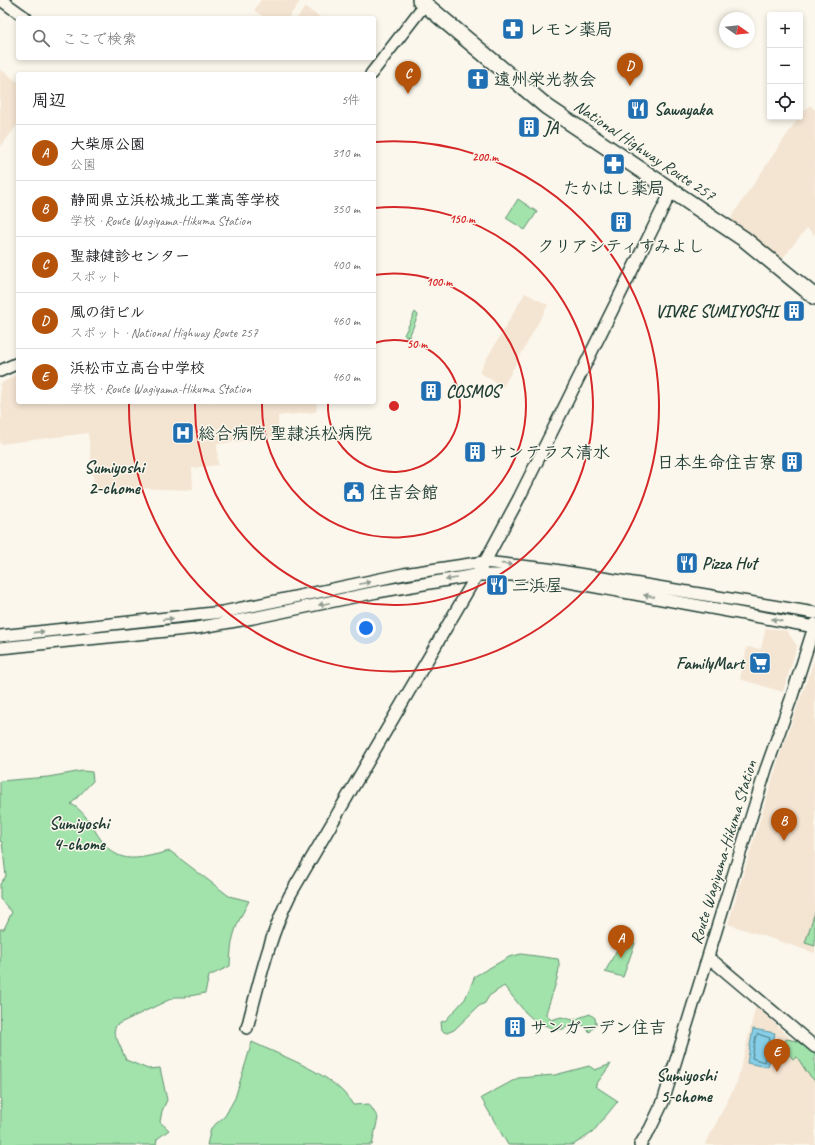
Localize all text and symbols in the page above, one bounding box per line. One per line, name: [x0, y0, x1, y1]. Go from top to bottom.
north arrow: [719, 12, 755, 48]
map controls: [767, 12, 803, 120]
button: +: [767, 12, 803, 48]
search box: [16, 16, 376, 60]
pharmacy icon: レモン薬局: [500, 16, 526, 42]
place label: レモン薬局: [528, 19, 613, 40]
icon: search: [30, 27, 52, 49]
text: ここで検索: [62, 30, 137, 49]
button: −: [767, 48, 803, 84]
pin: D: [617, 53, 643, 86]
pin: C: [395, 61, 421, 94]
church icon: 遠州栄光教会: [465, 66, 491, 92]
place label: 遠州栄光教会: [494, 69, 596, 90]
button: locate: [767, 84, 803, 120]
text: 周辺: [32, 90, 66, 111]
text: 5件: [341, 92, 360, 108]
street label: National Highway Route 257: [570, 95, 721, 206]
restaurant icon: Sawayaka: [625, 96, 651, 122]
place label: Sawayaka: [654, 99, 714, 120]
building icon: JA: [516, 114, 542, 140]
place label: JA: [543, 117, 559, 138]
text: 大柴原公園: [70, 135, 145, 154]
text: A: [42, 145, 48, 161]
text: 310 m: [332, 145, 360, 161]
text: 200 m: [472, 149, 499, 165]
pharmacy icon: たかはし薬局: [601, 151, 627, 177]
text: 公園: [70, 157, 96, 173]
place label: たかはし薬局: [563, 178, 665, 199]
text: 静岡県立浜松城北工業高等学校: [70, 191, 280, 210]
text: B: [42, 201, 48, 217]
text: 350 m: [332, 201, 360, 217]
building icon: クリアシティすみよし: [608, 209, 634, 235]
text: 150 m: [449, 211, 476, 227]
text: 学校 · Route Wagiyama-Hikuma Station: [70, 213, 251, 229]
place label: クリアシティすみよし: [537, 236, 705, 257]
text: 聖隷健診センター: [70, 247, 190, 266]
text: C: [42, 257, 48, 273]
text: 400 m: [332, 257, 360, 273]
text: スポット: [70, 269, 122, 285]
text: 100 m: [426, 274, 453, 290]
building icon: VIVRE SUMIYOSHI: [781, 298, 807, 324]
place label: VIVRE SUMIYOSHI: [655, 301, 782, 322]
text: 風の街ビル: [70, 303, 145, 322]
text: D: [41, 313, 49, 329]
text: 460 m: [332, 313, 360, 329]
text: スポット · National Highway Route 257: [70, 325, 258, 341]
text: 50 m: [407, 336, 428, 352]
text: 浜松市立高台中学校: [70, 359, 205, 378]
text: E: [42, 369, 48, 385]
text: 460 m: [332, 369, 360, 385]
building icon: COSMOS: [418, 378, 444, 404]
text: 学校 · Route Wagiyama-Hikuma Station: [70, 381, 251, 397]
place label: COSMOS: [446, 381, 503, 402]
centre of rings: [387, 399, 401, 413]
hospital icon: 総合病院 聖隷浜松病院: [170, 420, 196, 446]
place label: 総合病院 聖隷浜松病院: [198, 423, 372, 444]
building icon: サンテラス清水: [462, 439, 488, 465]
place label: サンテラス清水: [490, 442, 610, 463]
building icon: 日本生命住吉寮: [779, 449, 805, 475]
place label: 日本生命住吉寮: [657, 452, 776, 473]
district label: Sumiyoshi 2-chome: [84, 456, 146, 499]
public building icon: 住吉会館: [341, 479, 367, 505]
place label: 住吉会館: [370, 482, 438, 503]
restaurant icon: Pizza Hut: [674, 550, 700, 576]
place label: Pizza Hut: [702, 553, 759, 574]
one-way arrow: [501, 560, 513, 567]
restaurant icon: 三浜屋: [484, 572, 510, 598]
place label: 三浜屋: [512, 575, 563, 596]
one-way arrow: [445, 577, 457, 583]
one-way arrow: [359, 579, 371, 585]
one-way arrow: [643, 592, 655, 598]
one-way arrow: [317, 601, 330, 607]
one-way arrow: [162, 615, 174, 622]
one-way arrow: [771, 617, 783, 623]
your location: [356, 618, 376, 638]
one-way arrow: [33, 629, 45, 635]
supermarket icon: FamilyMart: [747, 650, 773, 676]
place label: FamilyMart: [676, 653, 746, 674]
street label: Route Wagiyama-Hikuma Station: [685, 757, 762, 947]
pin: B: [771, 808, 797, 841]
district label: Sumiyoshi 4-chome: [49, 812, 111, 855]
pin: A: [608, 925, 634, 958]
building icon: サンガーデン住吉: [502, 1014, 528, 1040]
place label: サンガーデン住吉: [530, 1017, 666, 1038]
pin: E: [764, 1039, 790, 1072]
district label: Sumiyoshi 5-chome: [656, 1064, 718, 1107]

